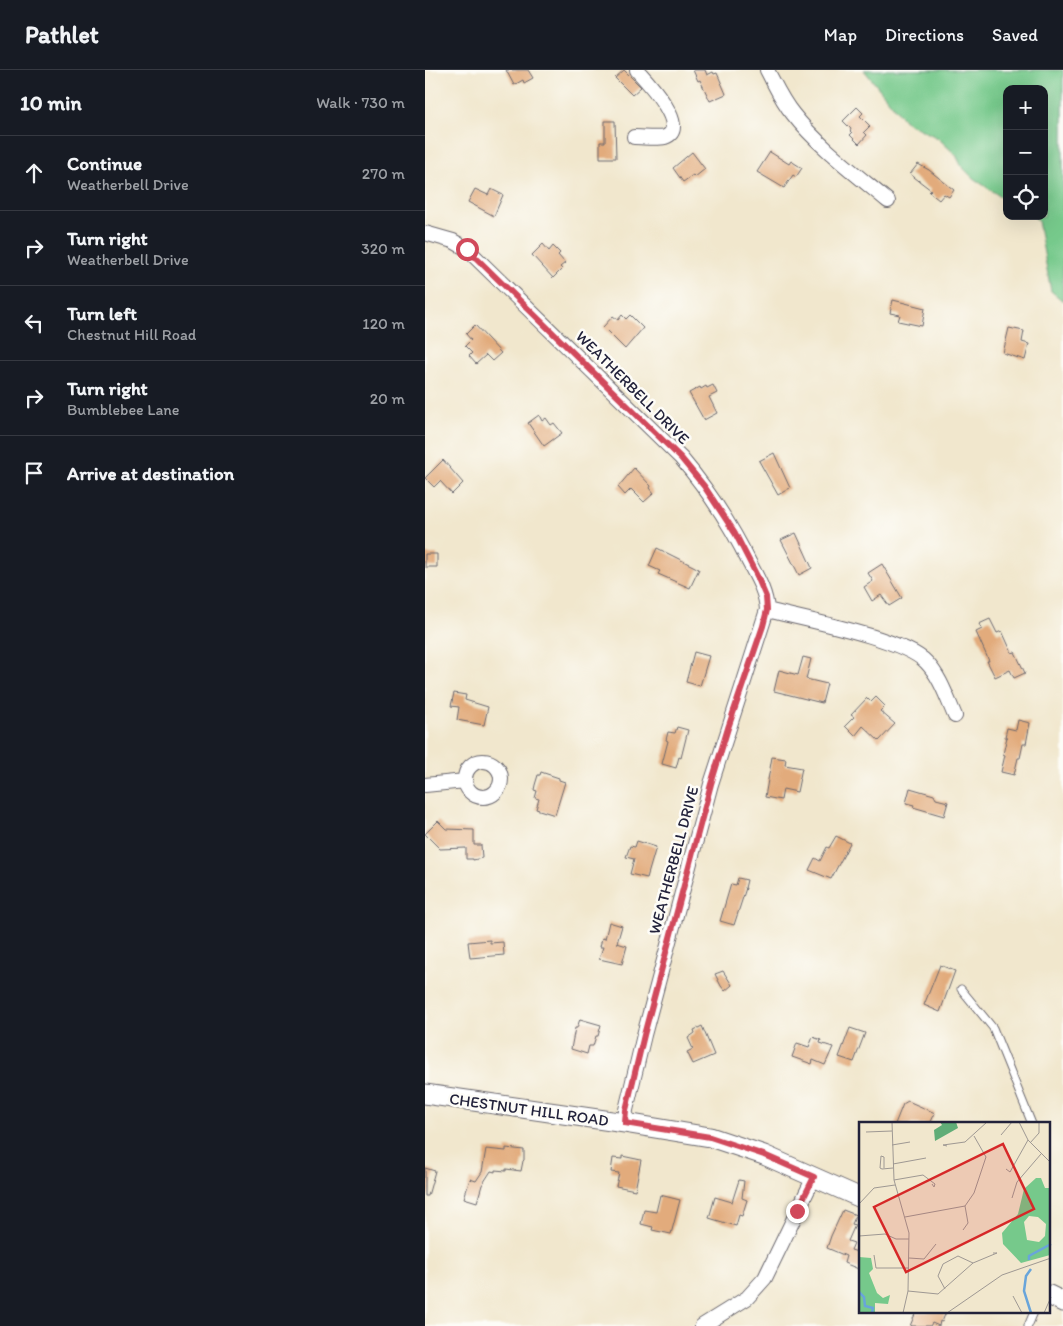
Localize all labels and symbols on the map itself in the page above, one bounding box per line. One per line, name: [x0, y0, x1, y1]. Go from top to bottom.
route start: [456, 238, 479, 261]
street label: WEATHERBELL DRIVE: [572, 327, 693, 448]
street label: WEATHERBELL DRIVE: [645, 784, 702, 936]
street label: CHESTNUT HILL ROAD: [448, 1089, 610, 1130]
inset map: [859, 1122, 1051, 1314]
route end: [786, 1200, 809, 1223]

